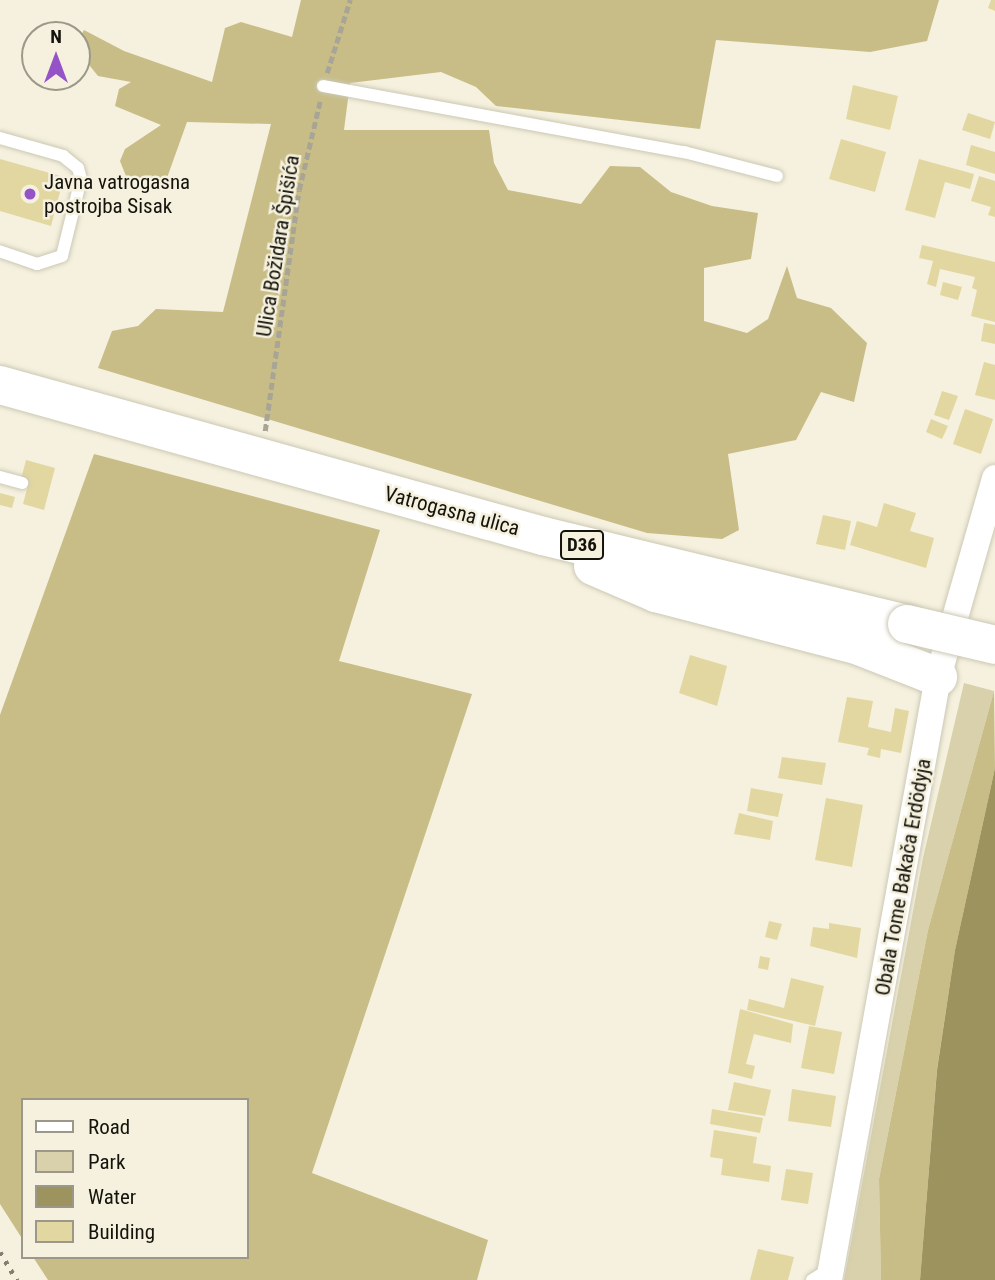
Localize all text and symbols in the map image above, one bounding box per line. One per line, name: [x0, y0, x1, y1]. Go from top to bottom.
north arrow: [21, 21, 91, 91]
text: N: [50, 25, 62, 48]
street label: Ulica Božidara Špišića: [251, 153, 305, 339]
place label: Javna vatrogasna postrojba Sisak: [44, 169, 190, 219]
marker: Javna vatrogasna postrojba Sisak: [22, 186, 38, 202]
street label: Vatrogasna ulica: [382, 481, 522, 541]
road number: D36: [559, 530, 605, 560]
street label: Obala Tome Bakača Erdödyja: [870, 756, 936, 998]
legend: [21, 1098, 248, 1259]
text: Road: [88, 1115, 130, 1139]
text: Park: [88, 1150, 125, 1174]
text: Water: [88, 1185, 136, 1209]
text: Building: [88, 1220, 155, 1244]

